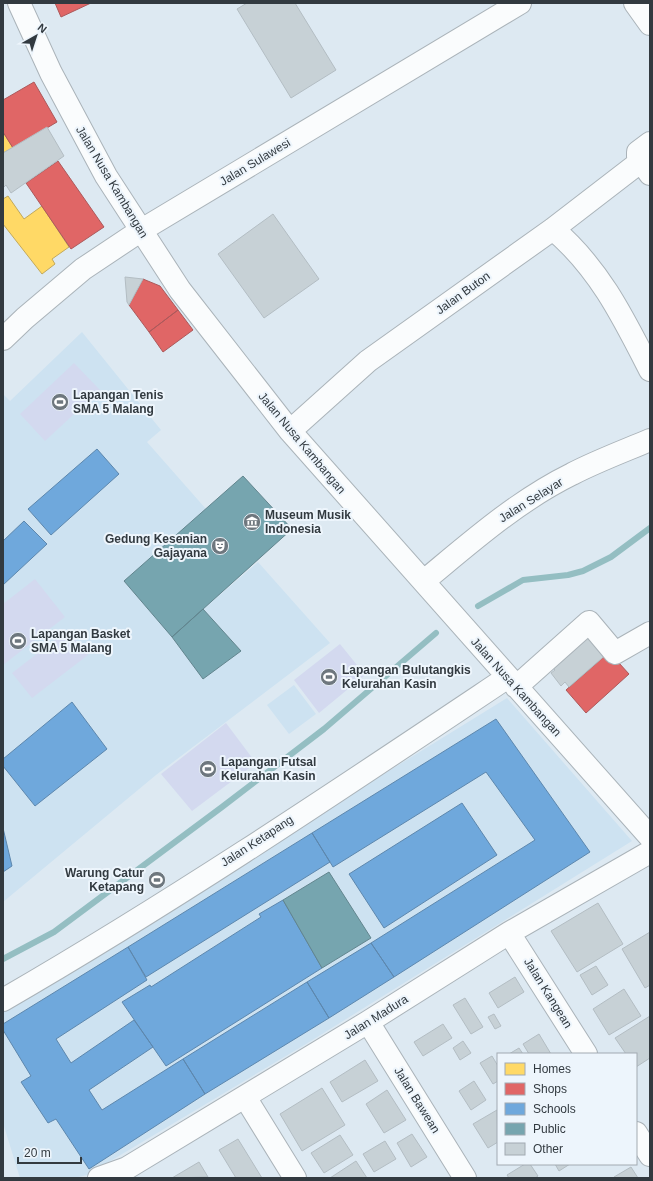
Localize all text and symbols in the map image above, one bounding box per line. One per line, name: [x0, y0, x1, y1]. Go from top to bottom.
north arrow: [16, 16, 56, 56]
text: N: [35, 21, 49, 35]
street label: Jalan Nusa Kambangan: [73, 123, 151, 241]
street label: Jalan Sulawesi: [217, 135, 293, 189]
street label: Jalan Buton: [433, 269, 493, 317]
place label: Lapangan Tenis SMA 5 Malang: [73, 388, 164, 416]
street label: Jalan Nusa Kambangan: [255, 389, 349, 497]
sports icon: Lapangan Tenis SMA 5 Malang: [50, 392, 70, 412]
street label: Jalan Selayar: [496, 475, 566, 525]
place label: Museum Musik Indonesia: [265, 508, 351, 536]
museum icon: Museum Musik Indonesia: [242, 512, 262, 532]
place label: Gedung Kesenian Gajayana: [105, 532, 207, 560]
theatre icon: Gedung Kesenian Gajayana: [210, 536, 230, 556]
place label: Lapangan Basket SMA 5 Malang: [31, 627, 130, 655]
sports icon: Lapangan Basket SMA 5 Malang: [8, 631, 28, 651]
street label: Jalan Nusa Kambangan: [468, 635, 564, 739]
place label: Lapangan Bulutangkis Kelurahan Kasin: [342, 663, 471, 691]
sports icon: Lapangan Bulutangkis Kelurahan Kasin: [319, 667, 339, 687]
place label: Lapangan Futsal Kelurahan Kasin: [221, 755, 316, 783]
sports icon: Lapangan Futsal Kelurahan Kasin: [198, 759, 218, 779]
street label: Jalan Ketapang: [218, 812, 296, 870]
place label: Warung Catur Ketapang: [65, 866, 144, 894]
sports icon: Warung Catur Ketapang: [147, 870, 167, 890]
street label: Jalan Kangean: [521, 955, 575, 1031]
street label: Jalan Madura: [341, 992, 411, 1042]
legend: [497, 1053, 637, 1165]
text: Homes: [533, 1062, 571, 1076]
street label: Jalan Bawean: [391, 1064, 443, 1136]
text: Shops: [533, 1082, 567, 1096]
text: Schools: [533, 1102, 576, 1116]
text: Public: [533, 1122, 566, 1136]
scale bar: [18, 1139, 81, 1165]
text: Other: [533, 1142, 563, 1156]
text: 20 m: [24, 1146, 51, 1160]

